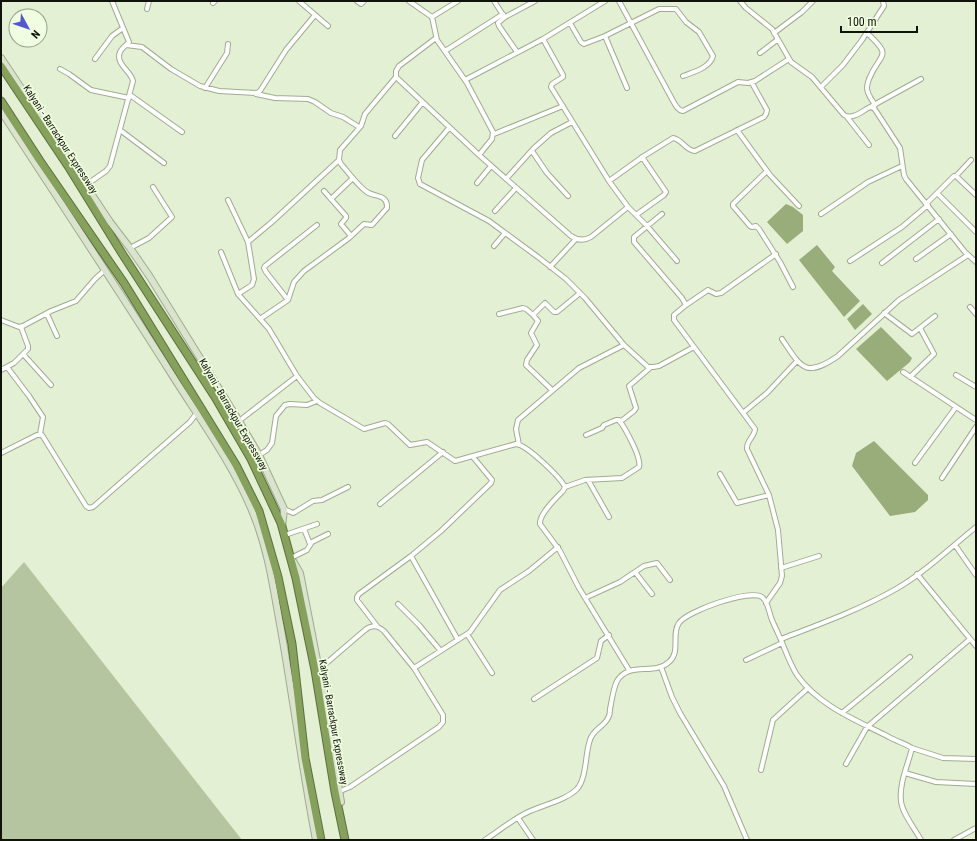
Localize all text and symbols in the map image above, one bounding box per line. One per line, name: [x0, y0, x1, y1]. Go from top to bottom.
north arrow: [8, 8, 48, 48]
scale bar: [841, 8, 917, 34]
text: 100 m: [847, 15, 877, 29]
text: N: [28, 27, 42, 41]
street label: Kalyani - Barrackpur Expressway: [21, 83, 100, 196]
street label: Kalyani - Barrackpur Expressway: [197, 356, 270, 472]
street label: Kalyani - Barrackpur Expressway: [317, 658, 350, 786]

